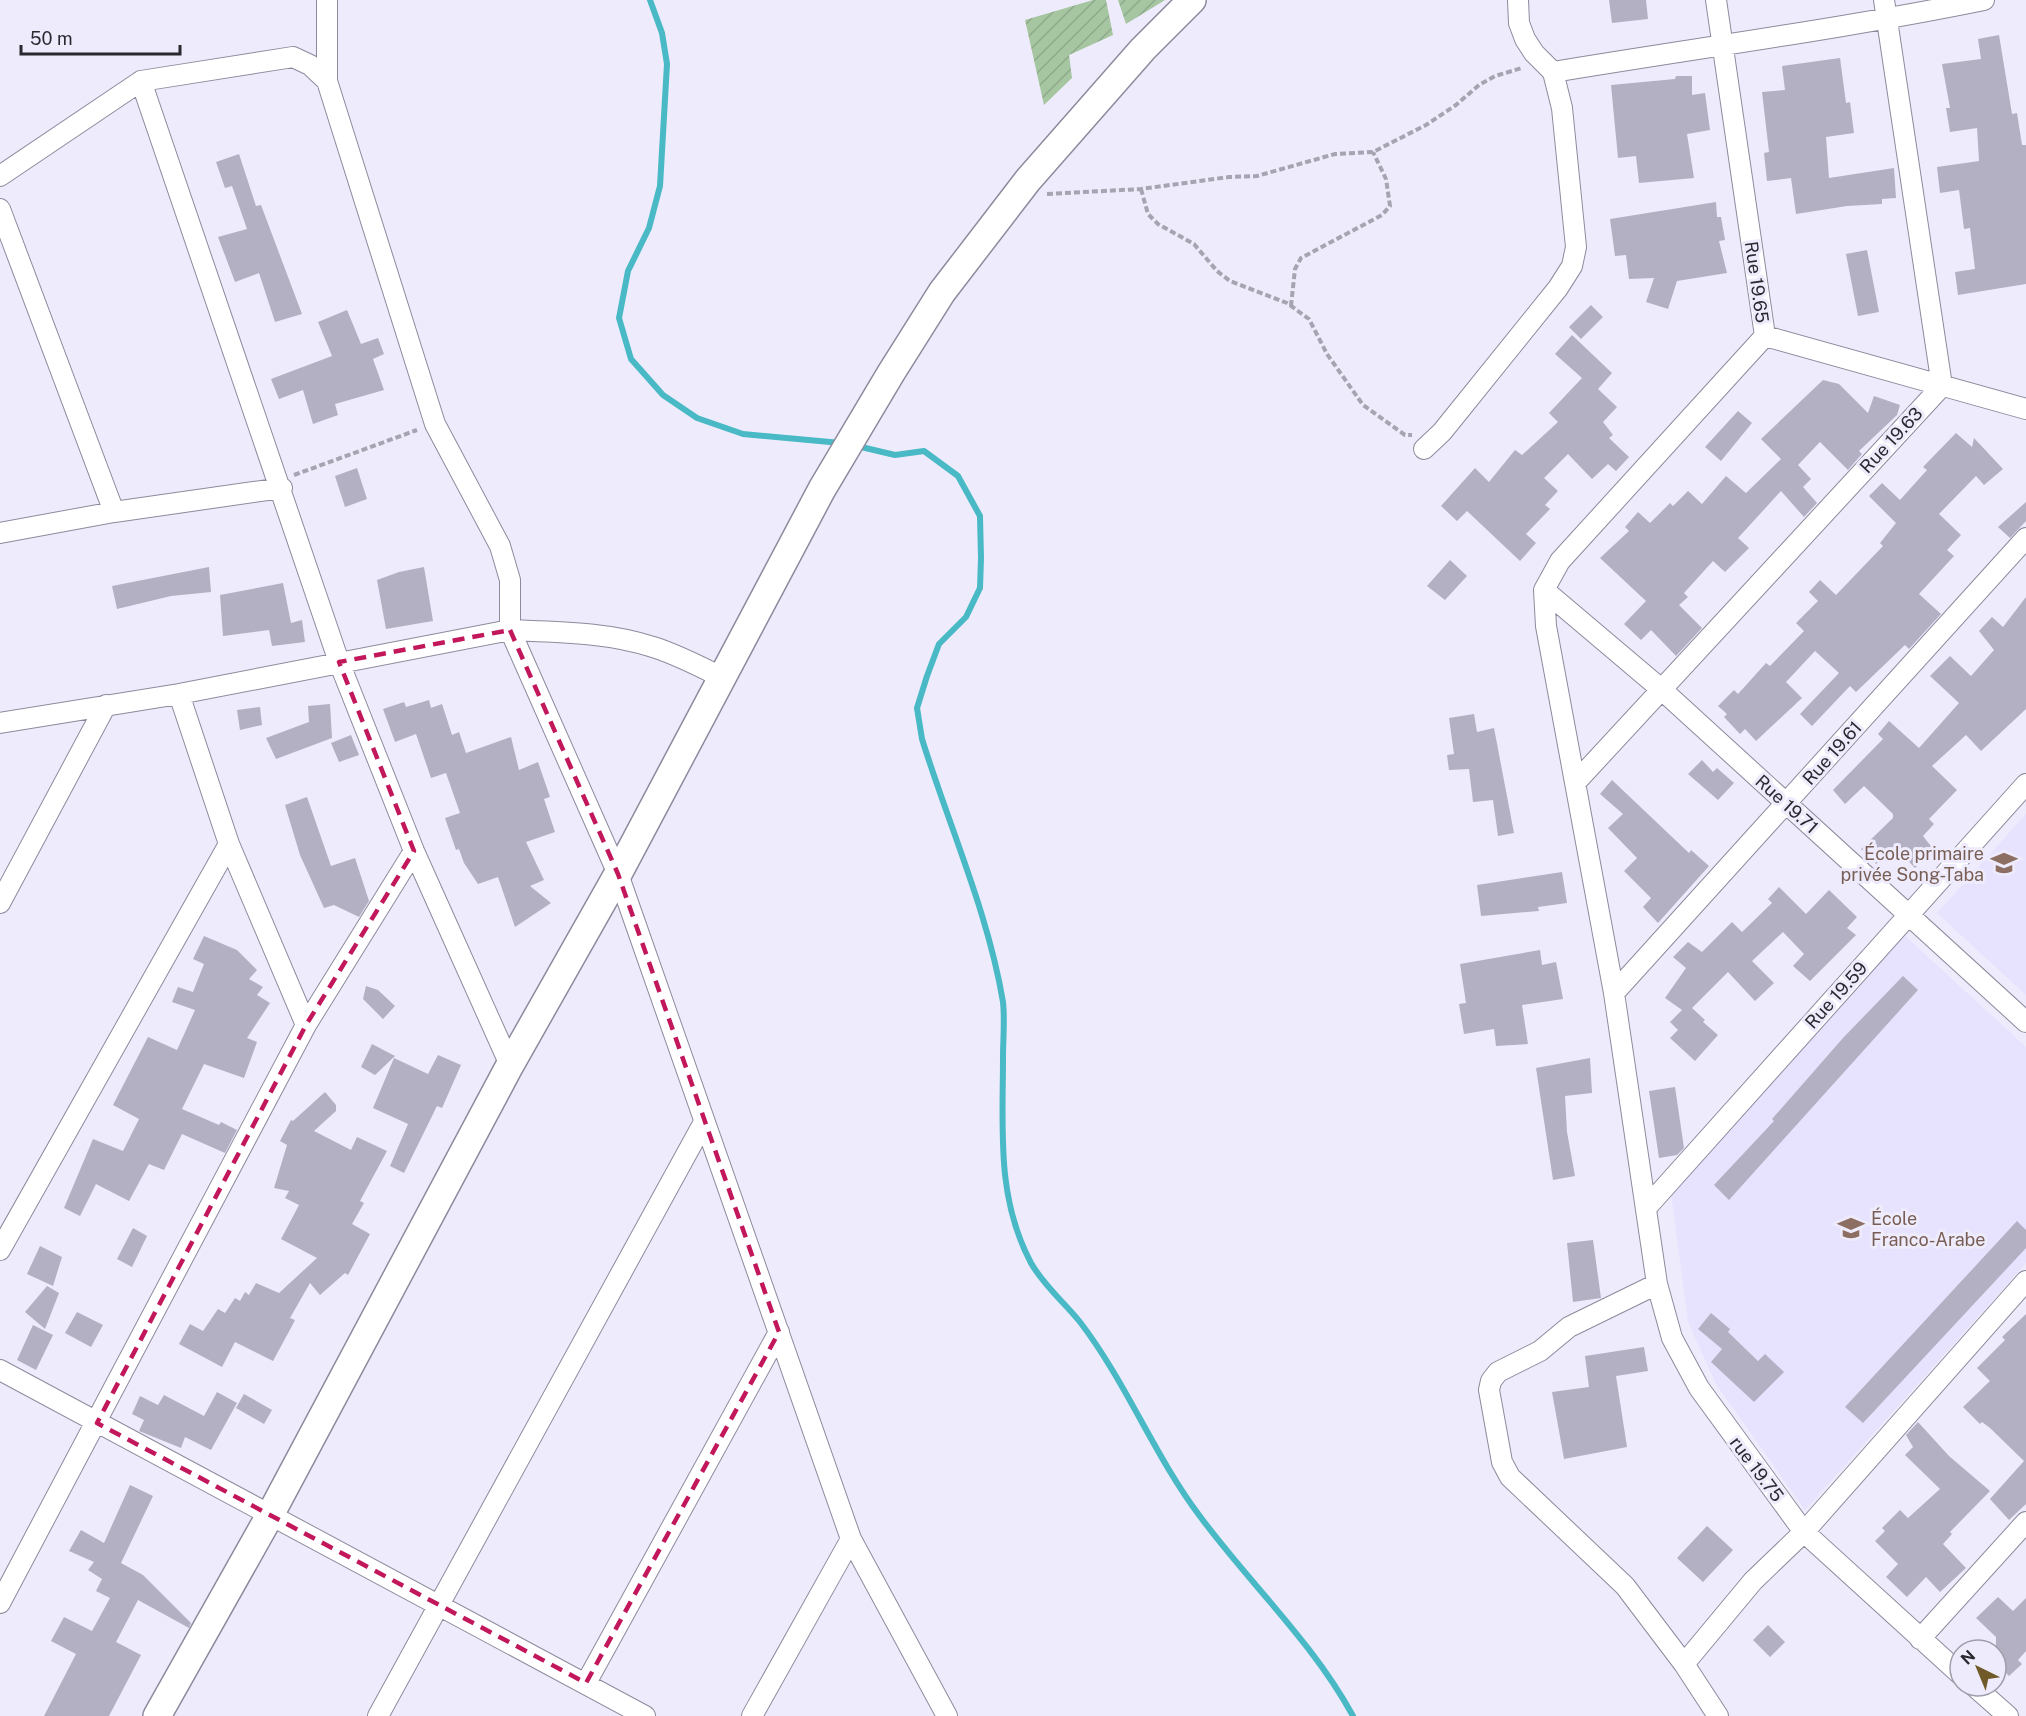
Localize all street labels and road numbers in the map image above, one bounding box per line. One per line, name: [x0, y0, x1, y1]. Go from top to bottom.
street label: Rue 19.65: [1741, 240, 1773, 324]
street label: Rue 19.63: [1855, 403, 1927, 477]
street label: Rue 19.61: [1798, 717, 1866, 789]
street label: Rue 19.71: [1751, 770, 1823, 838]
street label: Rue 19.59: [1801, 957, 1871, 1033]
street label: rue 19.75: [1726, 1432, 1788, 1506]

